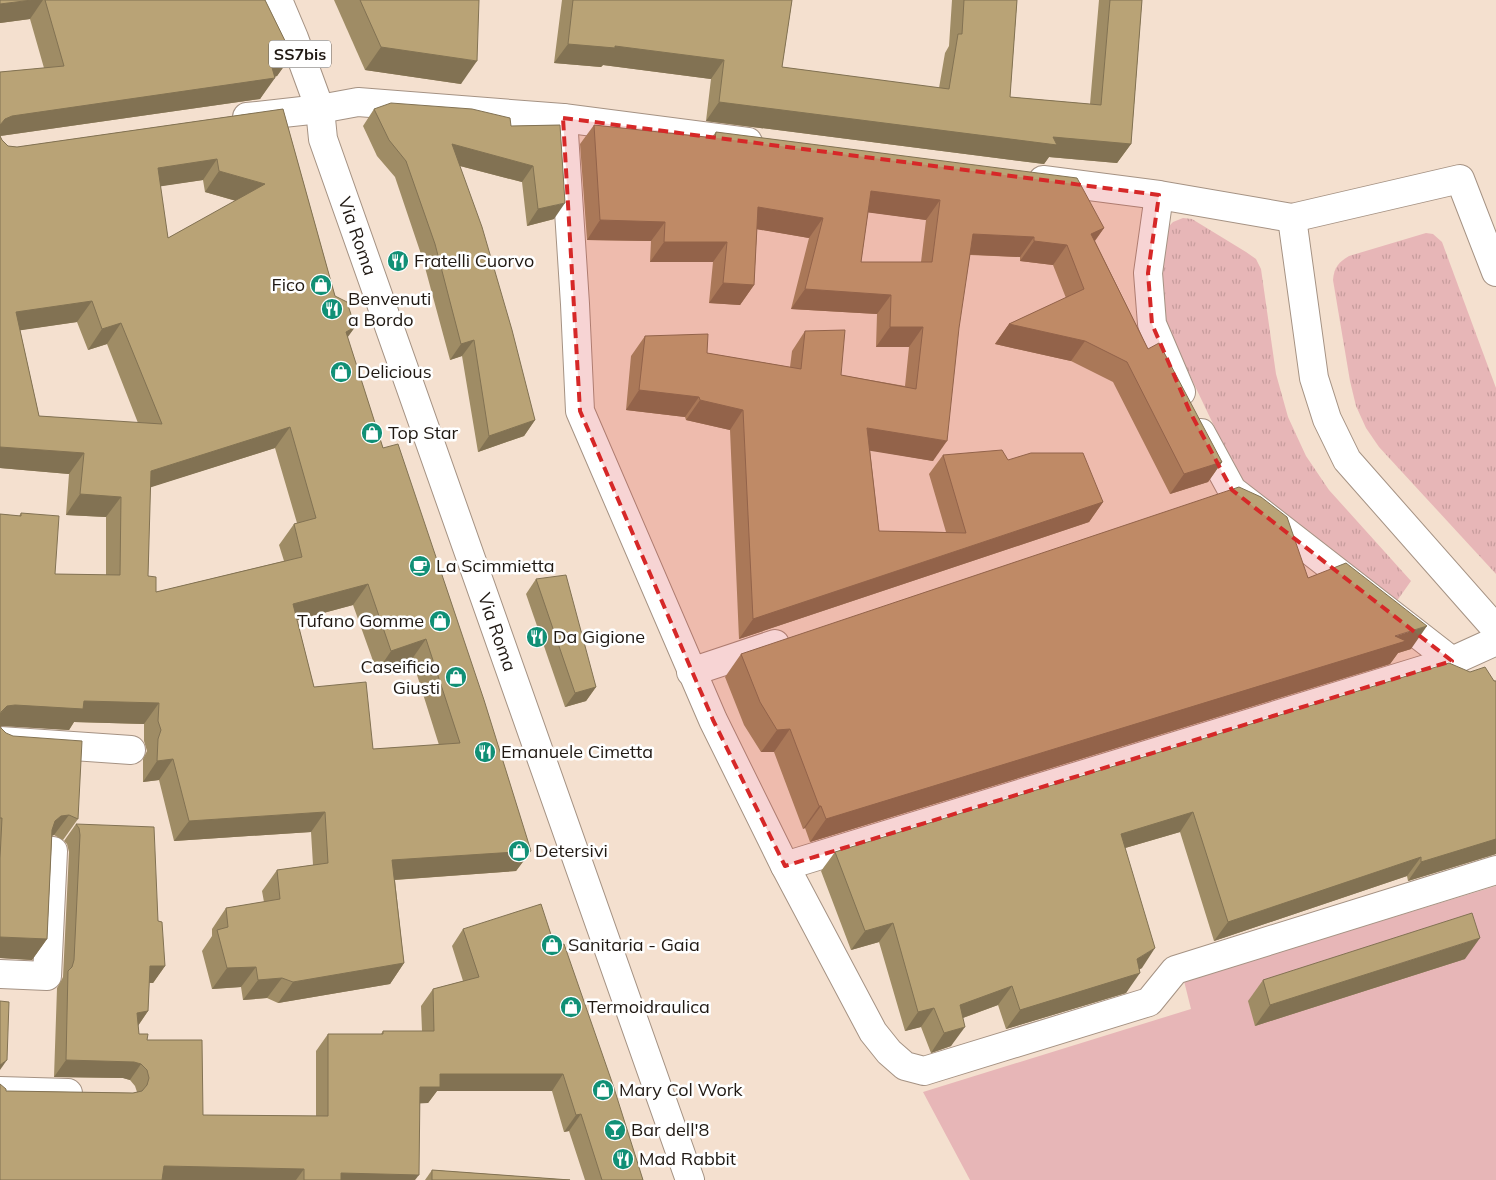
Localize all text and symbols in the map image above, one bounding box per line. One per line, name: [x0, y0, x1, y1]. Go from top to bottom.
road number: SS7bis: [269, 41, 331, 68]
street label: Via Roma: [333, 194, 382, 278]
restaurant icon: Fratelli Cuorvo: [386, 249, 410, 273]
place label: Fratelli Cuorvo: [414, 249, 534, 272]
place label: Fico: [272, 273, 305, 296]
shop icon: Fico: [309, 273, 333, 297]
place label: Benvenuti a Bordo: [348, 287, 431, 331]
restaurant icon: Benvenuti a Bordo: [320, 297, 344, 321]
shop icon: Delicious: [329, 360, 353, 384]
place label: Delicious: [357, 360, 432, 383]
shop icon: Top Star: [360, 421, 384, 445]
place label: Top Star: [388, 421, 459, 444]
cafe icon: La Scimmietta: [408, 554, 432, 578]
place label: La Scimmietta: [436, 554, 555, 577]
street label: Via Roma: [473, 590, 522, 674]
place label: Tufano Gomme: [297, 609, 424, 632]
shop icon: Tufano Gomme: [428, 609, 452, 633]
restaurant icon: Da Gigione: [525, 625, 549, 649]
place label: Da Gigione: [553, 625, 645, 648]
place label: Caseificio Giusti: [360, 655, 440, 699]
shop icon: Caseificio Giusti: [444, 665, 468, 689]
restaurant icon: Emanuele Cimetta: [473, 740, 497, 764]
place label: Emanuele Cimetta: [501, 740, 653, 763]
shop icon: Detersivi: [507, 839, 531, 863]
place label: Detersivi: [535, 839, 608, 862]
shop icon: Sanitaria - Gaia: [540, 933, 564, 957]
place label: Sanitaria - Gaia: [568, 933, 700, 956]
shop icon: Termoidraulica: [559, 995, 583, 1019]
place label: Termoidraulica: [587, 995, 710, 1018]
shop icon: Mary Col Work: [591, 1078, 615, 1102]
place label: Mary Col Work: [619, 1078, 743, 1101]
bar icon: Bar dell'8: [603, 1118, 627, 1142]
place label: Bar dell'8: [631, 1118, 709, 1141]
restaurant icon: Mad Rabbit: [611, 1147, 635, 1171]
place label: Mad Rabbit: [639, 1147, 736, 1170]

